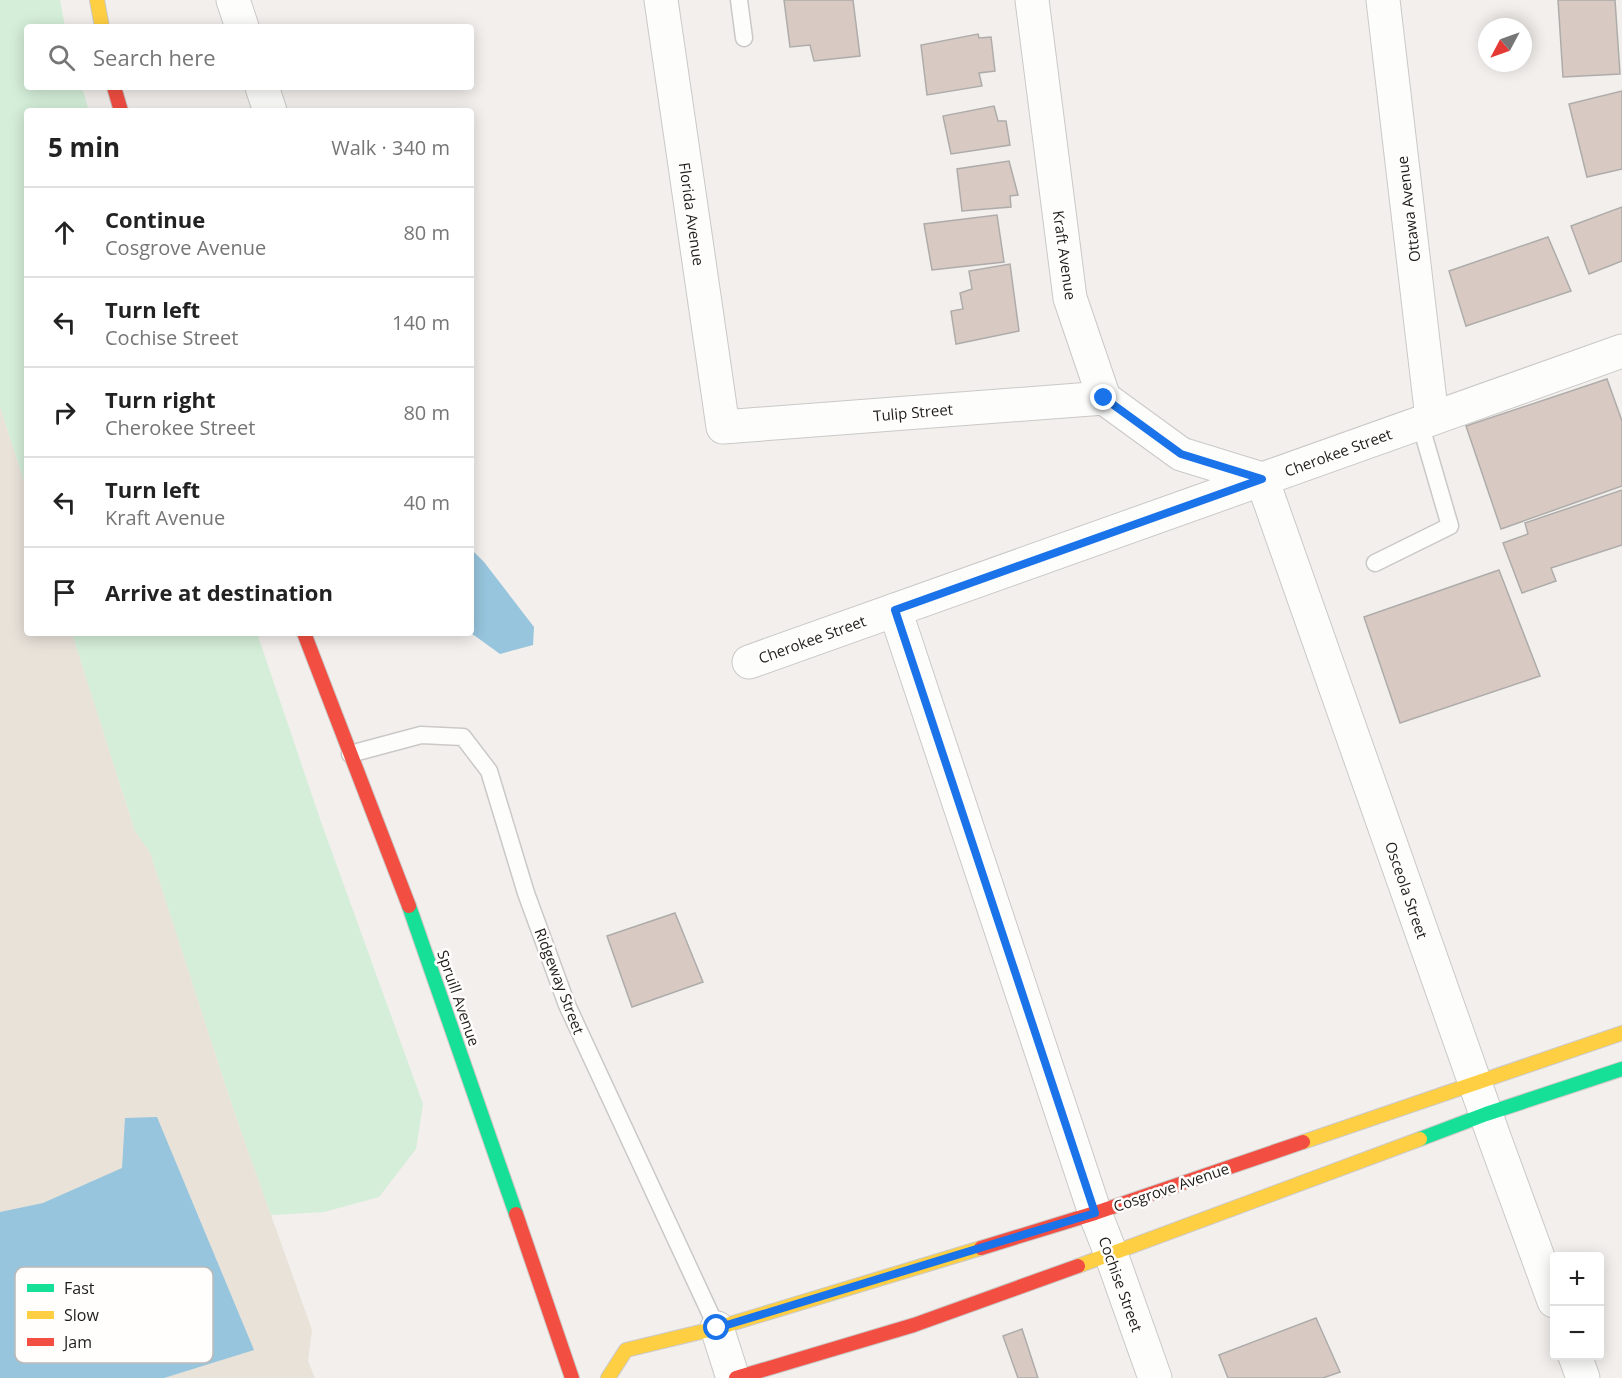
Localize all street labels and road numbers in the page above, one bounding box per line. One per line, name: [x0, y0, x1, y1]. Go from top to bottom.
street label: Ottawa Avenue: [1392, 155, 1424, 263]
street label: Florida Avenue: [675, 161, 709, 267]
street label: Kraft Avenue: [1049, 209, 1081, 301]
street label: Tulip Street: [872, 399, 954, 425]
street label: Cherokee Street: [1282, 423, 1394, 481]
street label: Cherokee Street: [756, 610, 868, 668]
street label: Osceola Street: [1381, 839, 1433, 941]
street label: Ridgeway Street: [531, 925, 589, 1037]
street label: Spruill Avenue: [433, 947, 485, 1049]
street label: Cosgrove Avenue: [1111, 1158, 1231, 1216]
street label: Cochise Street: [1094, 1234, 1148, 1334]

